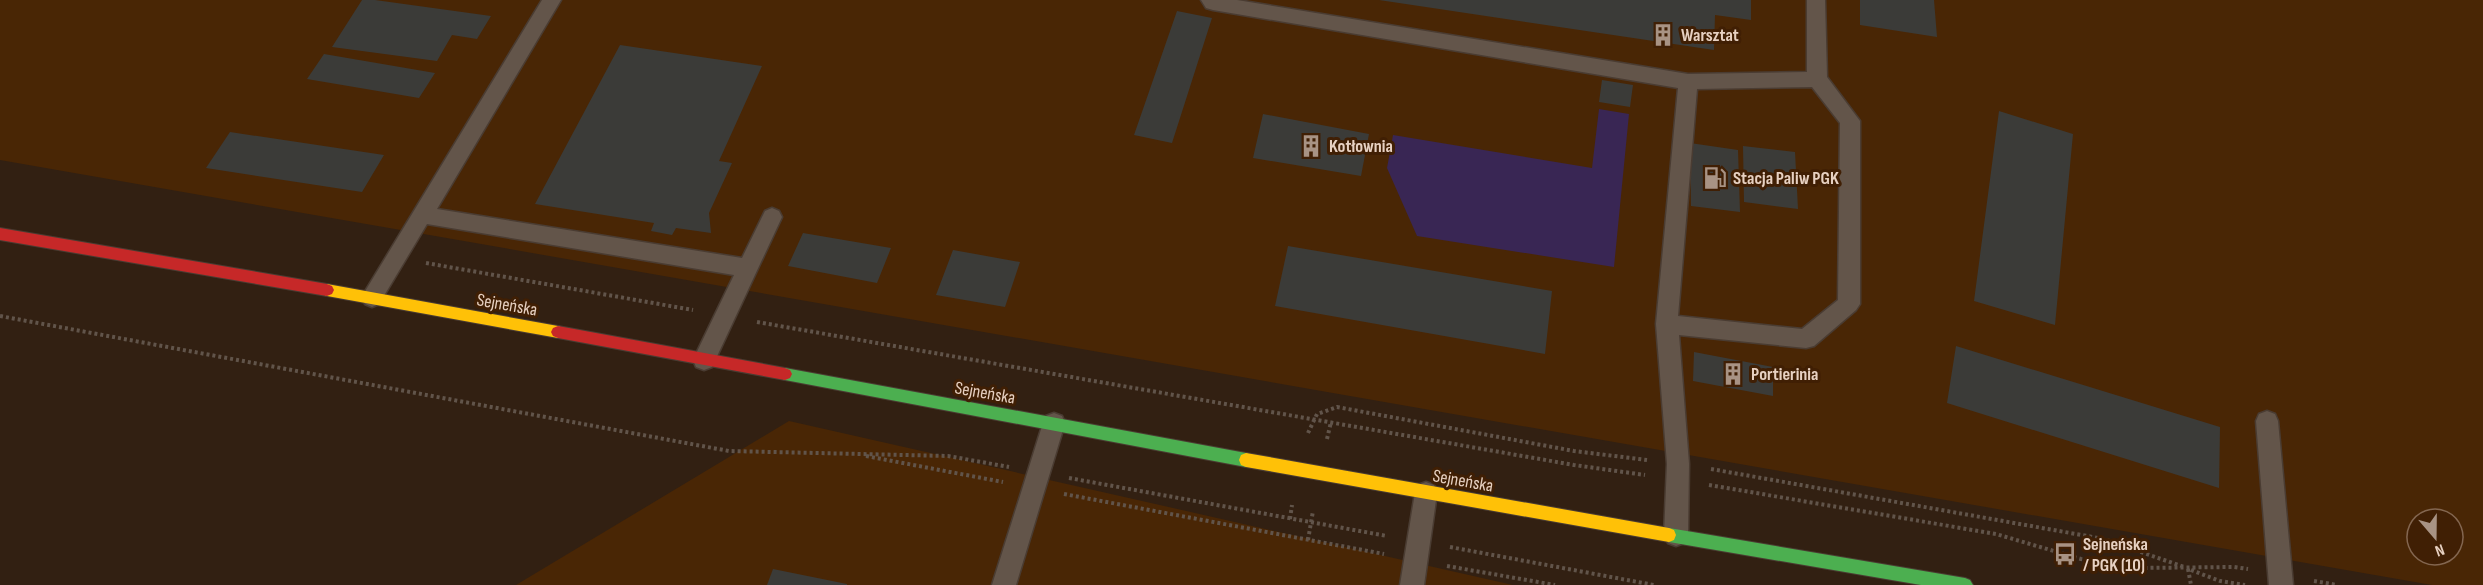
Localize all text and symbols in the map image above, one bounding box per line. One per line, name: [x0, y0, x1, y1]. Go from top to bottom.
building icon: Warsztat: [1650, 22, 1676, 48]
place label: Warsztat: [1681, 25, 1739, 46]
building icon: Kotłownia: [1298, 133, 1324, 159]
place label: Kotłownia: [1329, 136, 1393, 157]
fuel station icon: Stacja Paliw PGK: [1702, 165, 1728, 191]
place label: Stacja Paliw PGK: [1733, 168, 1839, 189]
street label: Sejneńska: [475, 289, 539, 321]
building icon: Portierinia: [1720, 361, 1746, 387]
place label: Portierinia: [1751, 364, 1818, 385]
street label: Sejneńska: [953, 377, 1017, 409]
street label: Sejneńska: [1431, 465, 1495, 497]
north arrow: [2405, 507, 2465, 567]
place label: Sejneńska / PGK (10): [2083, 534, 2148, 576]
text: N: [2432, 539, 2447, 560]
bus stop icon: Sejneńska / PGK (10): [2052, 541, 2078, 567]

